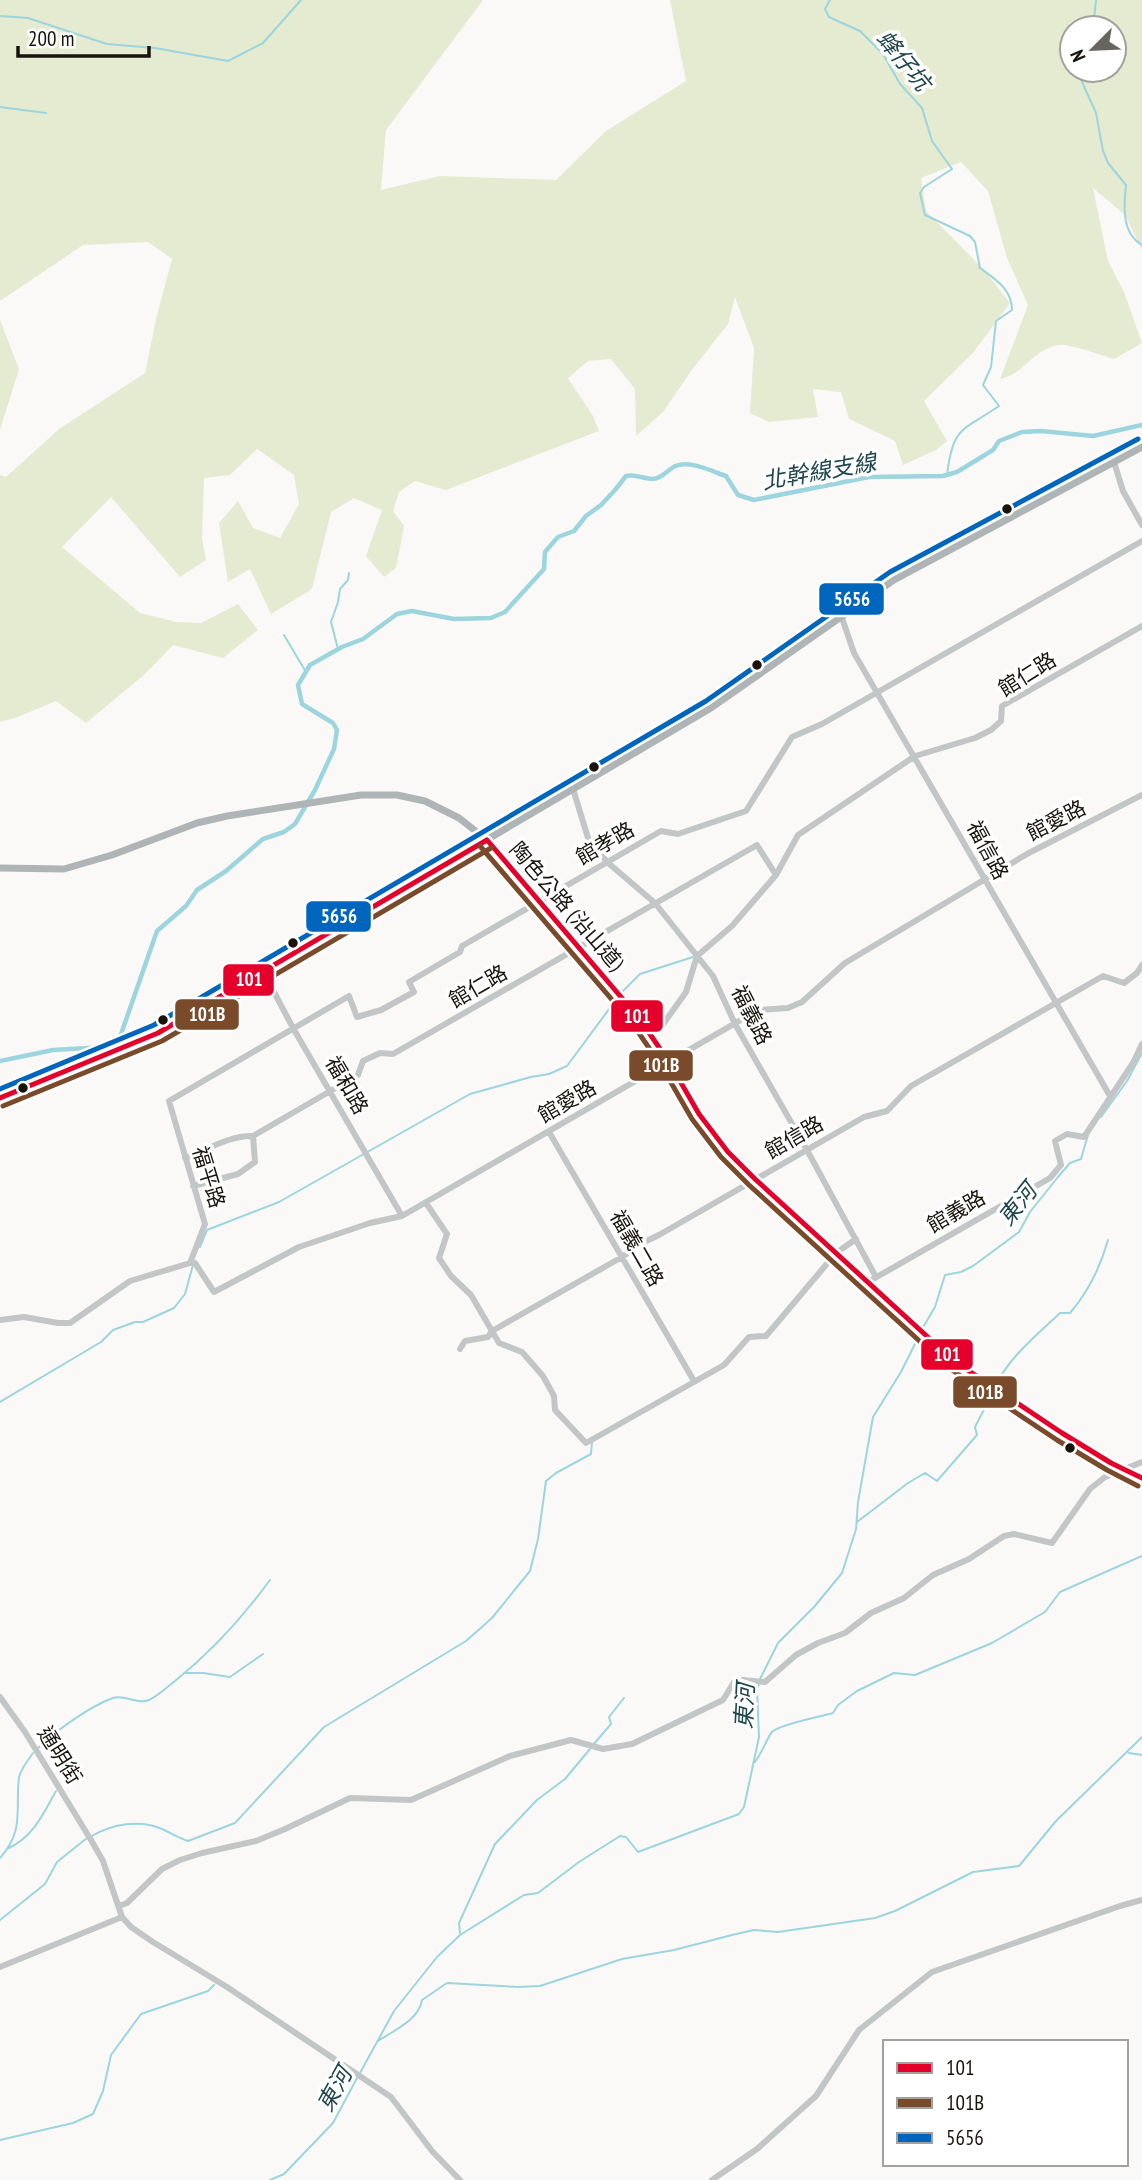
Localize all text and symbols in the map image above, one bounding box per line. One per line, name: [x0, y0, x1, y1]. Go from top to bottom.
scale bar: [18, 14, 149, 58]
north arrow: [1058, 14, 1128, 84]
water label: 蜂仔坑: [871, 24, 939, 98]
text: 200 m: [28, 25, 74, 52]
text: N: [1064, 46, 1091, 65]
water label: 北幹線支線: [760, 446, 881, 495]
unlabelled marker: [1000, 502, 1014, 516]
line badge: 5656: [818, 582, 885, 616]
text: 5656: [834, 587, 870, 611]
street label: 館仁路: [993, 646, 1061, 702]
unlabelled marker: [750, 658, 764, 672]
unlabelled marker: [587, 760, 601, 774]
street label: 館愛路: [1022, 794, 1090, 846]
street label: 館孝路: [571, 816, 639, 870]
street label: 福信路: [961, 816, 1015, 884]
street label: 陶色公路 (沿山道): [504, 836, 630, 976]
line badge: 5656: [305, 900, 372, 933]
text: 5656: [321, 904, 357, 928]
unlabelled marker: [286, 936, 300, 950]
street label: 館仁路: [444, 959, 512, 1013]
line badge: 101: [222, 963, 275, 997]
text: 101: [235, 967, 263, 991]
street label: 福義路: [726, 981, 778, 1049]
line badge: 101B: [174, 998, 240, 1031]
line badge: 101: [610, 999, 664, 1033]
text: 101B: [189, 1002, 225, 1026]
text: 101: [623, 1004, 651, 1028]
unlabelled marker: [156, 1013, 170, 1027]
line badge: 101B: [628, 1049, 694, 1082]
street label: 福和路: [320, 1051, 374, 1119]
text: 101B: [643, 1053, 679, 1077]
street label: 館愛路: [533, 1074, 601, 1128]
unlabelled marker: [16, 1081, 30, 1095]
street label: 館信路: [760, 1110, 828, 1164]
street label: 福平路: [187, 1143, 231, 1211]
water label: 東河: [991, 1174, 1045, 1231]
street label: 館義路: [922, 1184, 990, 1238]
street label: 福義二路: [604, 1205, 670, 1291]
line badge: 101: [920, 1338, 974, 1371]
text: 101: [933, 1342, 961, 1366]
line badge: 101B: [952, 1375, 1018, 1409]
text: 101B: [967, 1380, 1003, 1404]
unlabelled marker: [1063, 1441, 1077, 1455]
water label: 東河: [728, 1678, 760, 1730]
street label: 通明街: [32, 1721, 88, 1789]
legend: [883, 2040, 1128, 2166]
text: 101: [946, 2054, 974, 2081]
water label: 東河: [310, 2058, 360, 2116]
text: 101B: [946, 2089, 984, 2116]
text: 5656: [946, 2124, 984, 2151]

